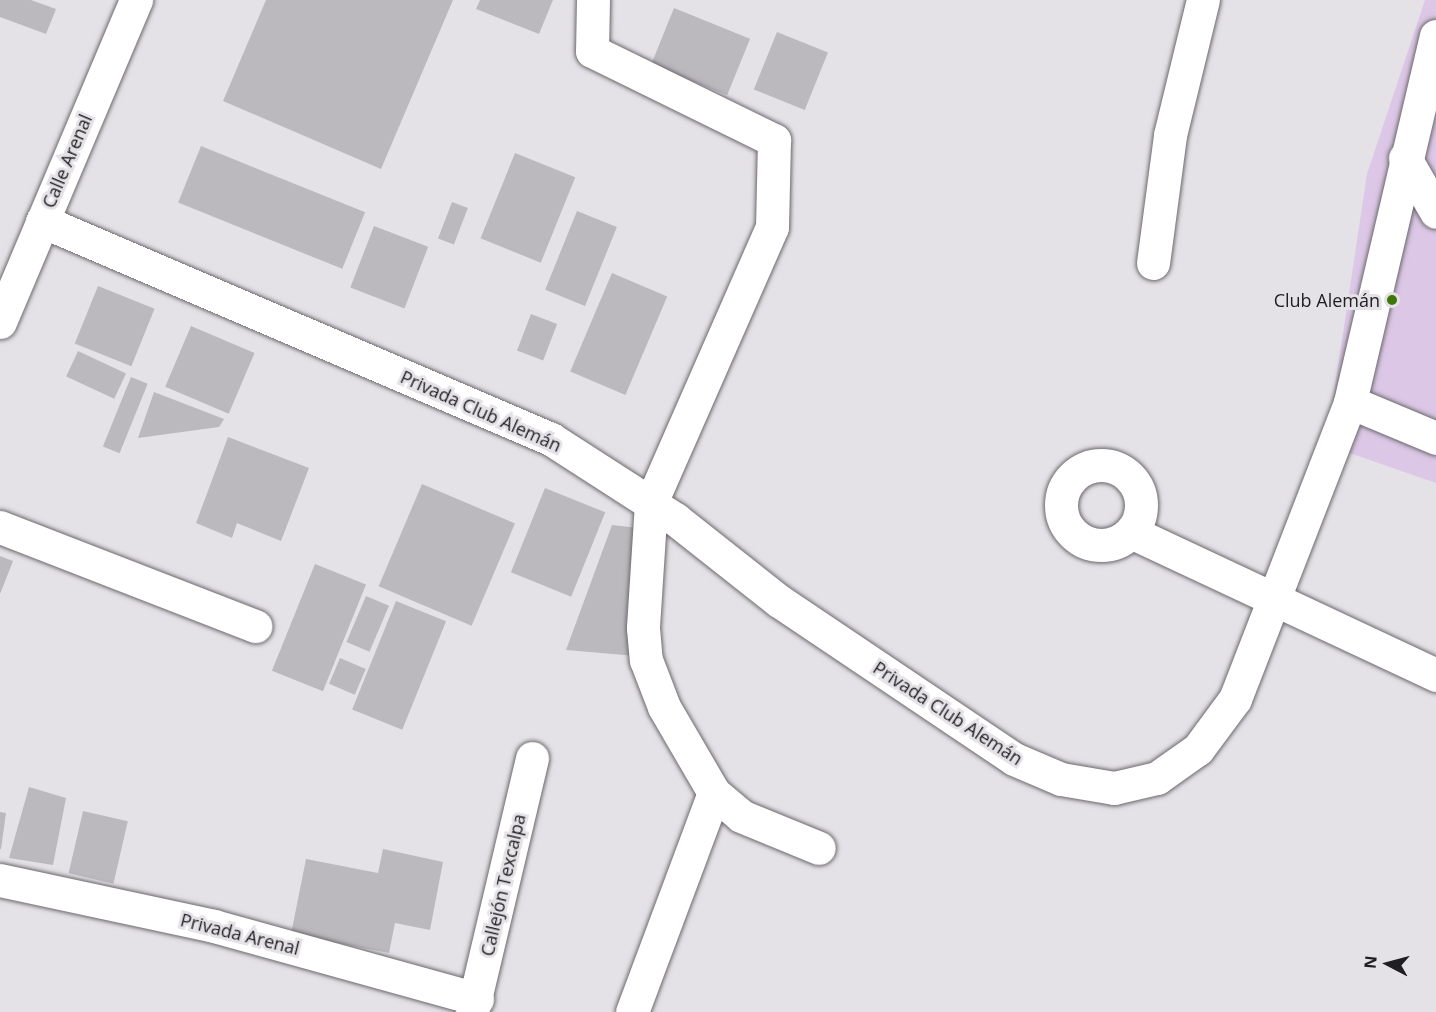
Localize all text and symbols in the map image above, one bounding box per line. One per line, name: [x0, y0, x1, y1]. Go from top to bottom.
street label: Calle Arenal: [38, 111, 96, 211]
place label: Club Alemán: [1274, 289, 1380, 311]
marker: Club Alemán: [1385, 293, 1399, 307]
street label: Privada Club Alemán: [397, 366, 565, 456]
street label: Privada Club Alemán: [869, 657, 1027, 769]
street label: Callejón Texcalpa: [476, 812, 530, 958]
street label: Privada Arenal: [178, 909, 302, 959]
north arrow: [1358, 934, 1418, 994]
text: N: [1358, 955, 1382, 970]

